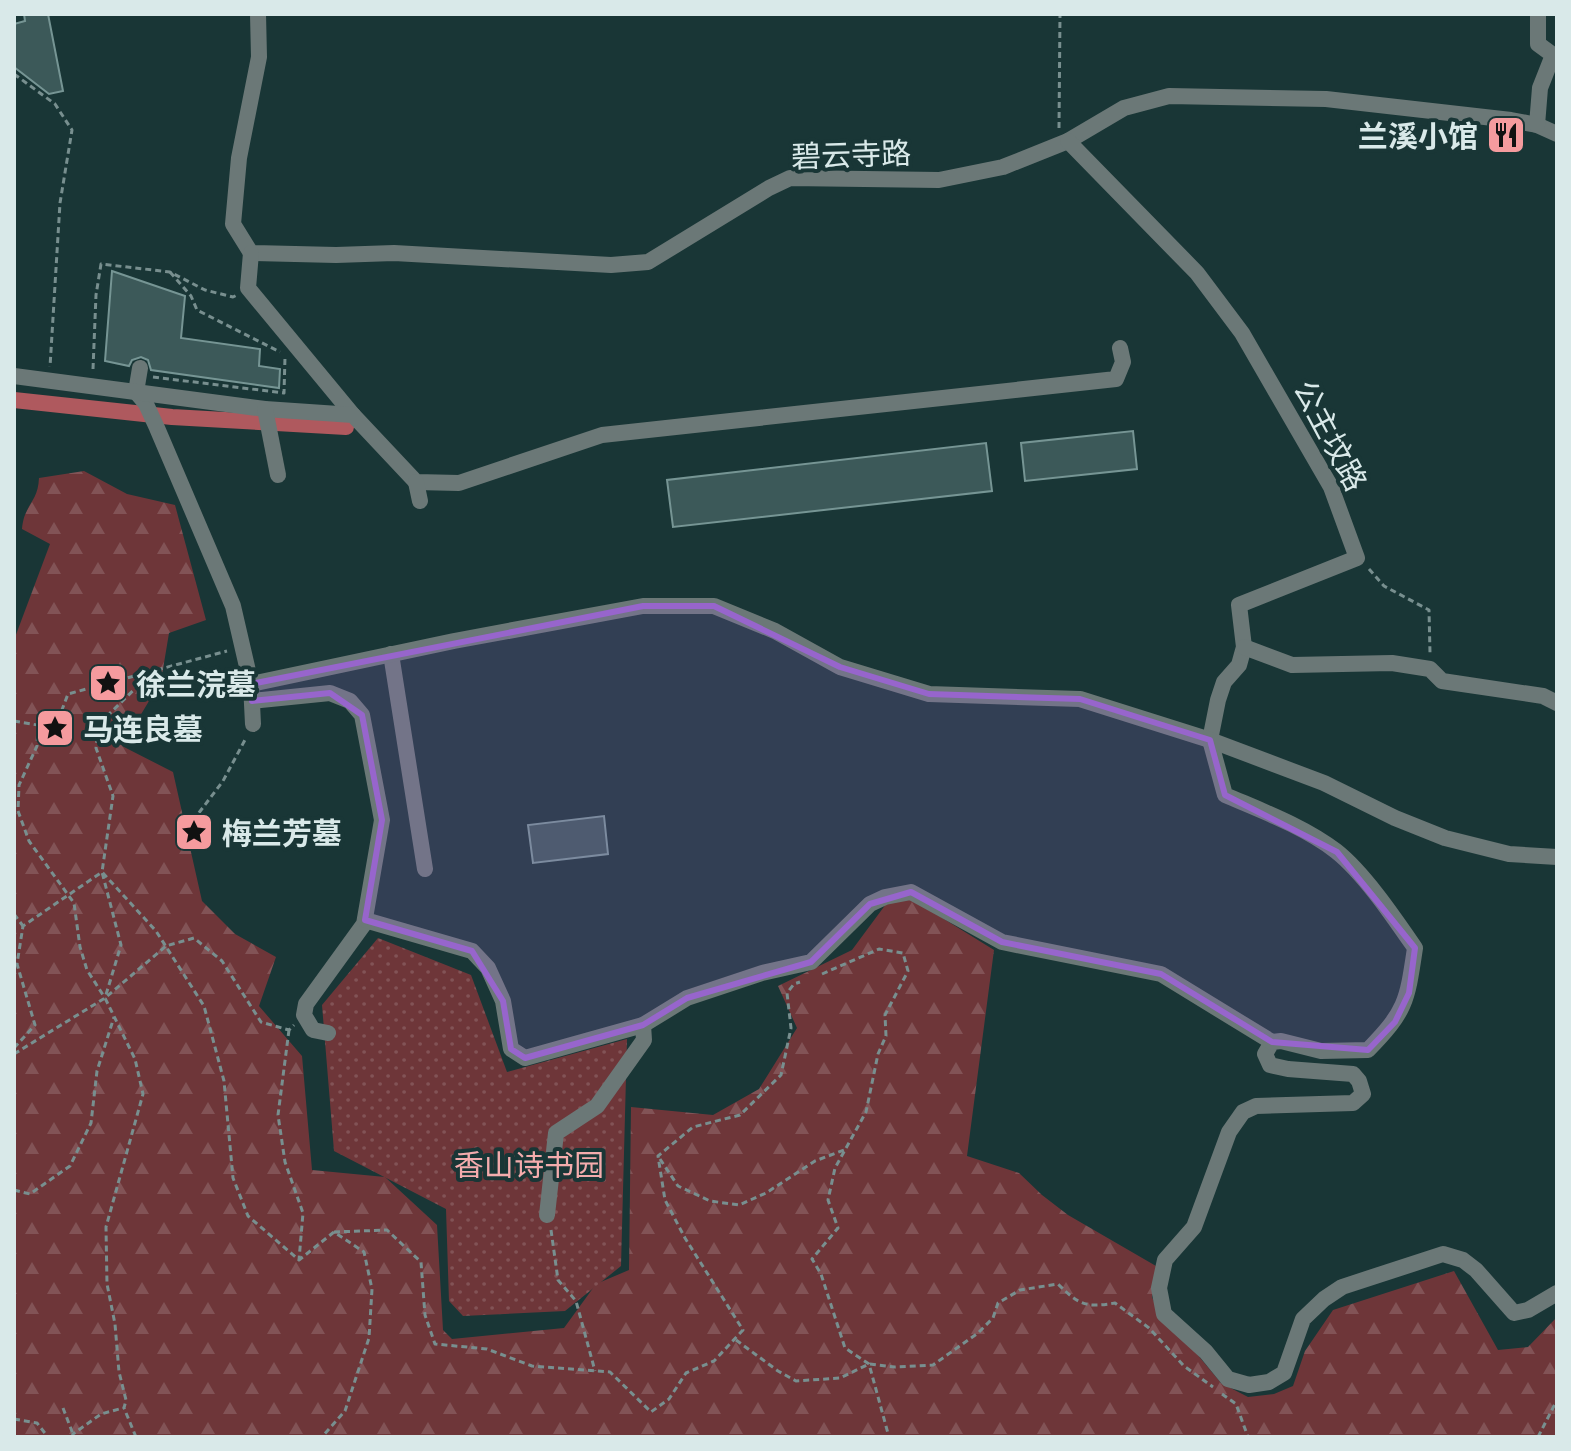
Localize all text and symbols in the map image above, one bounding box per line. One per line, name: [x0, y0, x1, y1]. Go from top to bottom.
restaurant icon: 兰溪小馆: [1485, 114, 1527, 156]
place label: 兰溪小馆: [1358, 116, 1478, 155]
street label: 碧云寺路: [790, 132, 912, 176]
street label: 公主坟路: [1286, 373, 1376, 497]
place icon: 徐兰浣墓: [87, 662, 129, 704]
place label: 徐兰浣墓: [136, 664, 256, 703]
place icon: 马连良墓: [34, 707, 76, 749]
place label: 马连良墓: [83, 709, 203, 748]
place icon: 梅兰芳墓: [173, 811, 215, 853]
place label: 梅兰芳墓: [222, 813, 342, 852]
park label: 香山诗书园: [454, 1145, 604, 1184]

